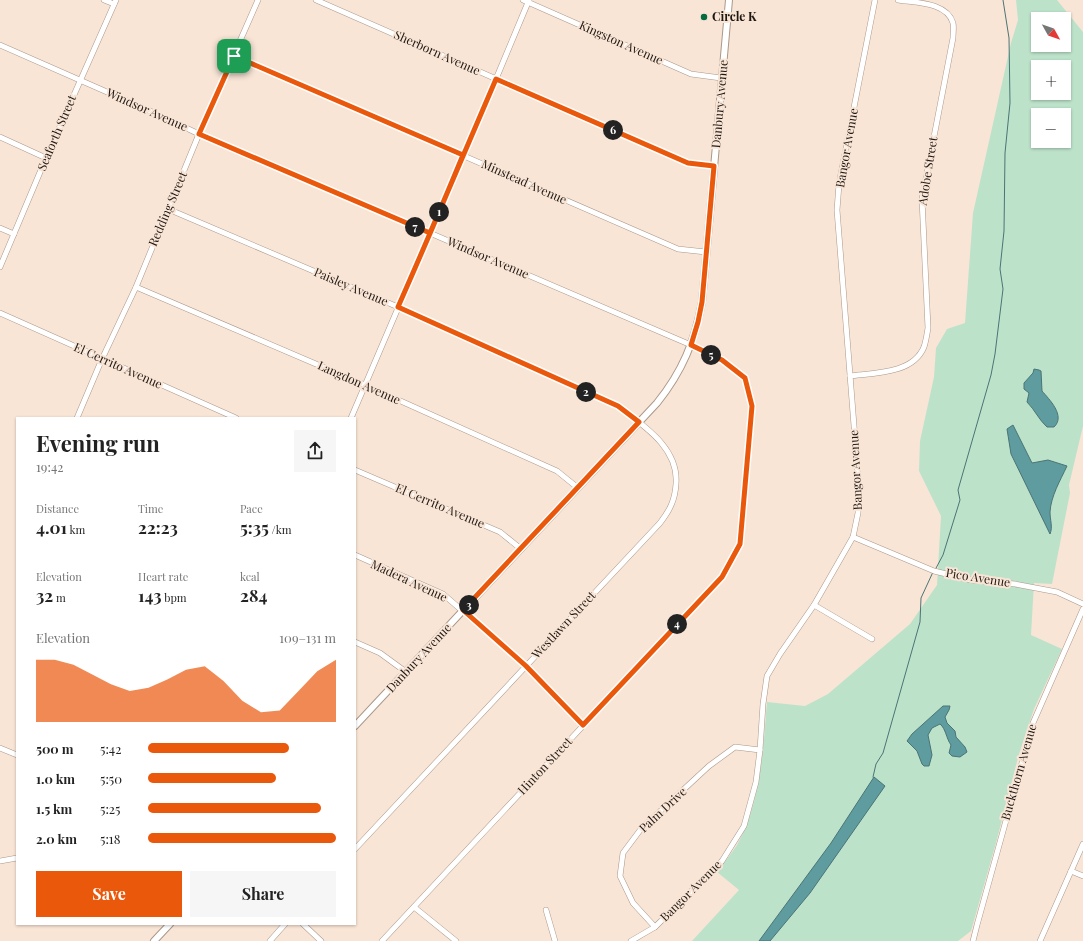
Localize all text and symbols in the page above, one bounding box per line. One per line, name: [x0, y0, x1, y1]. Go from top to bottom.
place label: Circle K: [712, 8, 757, 24]
marker: Circle K: [699, 12, 709, 22]
north arrow: [1031, 12, 1071, 52]
map controls: [1031, 12, 1071, 148]
street label: Kingston Avenue: [577, 16, 666, 68]
street label: Sherborn Avenue: [392, 26, 483, 78]
pin: [217, 39, 251, 73]
icon: arrive: [223, 45, 245, 67]
street label: Danbury Avenue: [707, 59, 731, 149]
button: +: [1031, 60, 1071, 100]
street label: Windsor Avenue: [103, 84, 191, 134]
street label: Seaforth Street: [33, 92, 80, 173]
street label: Bangor Avenue: [831, 107, 861, 189]
button: −: [1031, 108, 1071, 148]
pin: 6: [603, 120, 623, 140]
text: 6: [610, 122, 616, 137]
street label: Adobe Street: [914, 135, 940, 207]
street label: Minstead Avenue: [479, 155, 570, 207]
street label: Redding Street: [144, 168, 190, 249]
pin: 1: [429, 202, 449, 222]
text: 1: [437, 204, 441, 219]
pin: 7: [405, 217, 425, 237]
text: 7: [412, 219, 418, 234]
street label: Windsor Avenue: [444, 232, 532, 282]
street label: Paisley Avenue: [312, 263, 391, 309]
street label: El Cerrito Avenue: [72, 338, 165, 392]
pin: 5: [701, 345, 721, 365]
text: 5: [708, 347, 714, 362]
street label: Langdon Avenue: [315, 357, 403, 408]
pin: 2: [576, 382, 596, 402]
text: 2: [583, 384, 589, 399]
text: Evening run: [36, 428, 160, 458]
street label: Bangor Avenue: [845, 429, 865, 511]
button: share: [294, 430, 336, 472]
text: 19:42: [36, 458, 64, 475]
street label: El Cerrito Avenue: [393, 479, 487, 531]
text: Distance: [36, 501, 79, 516]
text: Time: [138, 501, 163, 516]
text: Pace: [240, 501, 263, 516]
text: 4.01: [36, 516, 67, 538]
text: 22:23: [138, 516, 178, 538]
text: 5:35: [240, 516, 269, 538]
text: km: [67, 522, 85, 537]
text: /km: [269, 522, 292, 537]
street label: Madera Avenue: [369, 555, 450, 605]
street label: Pico Avenue: [945, 564, 1012, 590]
text: Elevation: [36, 569, 82, 584]
text: Heart rate: [138, 569, 188, 584]
text: kcal: [240, 569, 260, 584]
text: 32: [36, 584, 53, 606]
text: 143: [138, 584, 162, 606]
text: 284: [240, 584, 267, 606]
street label: Westlawn Street: [527, 587, 599, 662]
text: m: [53, 590, 66, 605]
text: bpm: [162, 590, 187, 605]
pin: 3: [459, 595, 479, 615]
text: 3: [466, 597, 472, 612]
pin: 4: [667, 614, 687, 634]
text: 4: [674, 616, 680, 631]
street label: Danbury Avenue: [382, 619, 454, 695]
text: Elevation: [36, 629, 90, 646]
text: 109–131 m: [279, 629, 336, 646]
street label: Buckthorn Avenue: [997, 722, 1039, 822]
street label: Hinton Street: [514, 733, 576, 797]
text: 500 m: [36, 740, 74, 757]
text: 5:42: [100, 740, 122, 757]
text: 1.0 km: [36, 770, 75, 787]
text: 5:50: [100, 770, 122, 787]
street label: Palm Drive: [635, 783, 689, 835]
text: 1.5 km: [36, 800, 72, 817]
text: 5:25: [100, 800, 120, 817]
text: 2.0 km: [36, 830, 77, 847]
text: 5:18: [100, 830, 120, 847]
street label: Bangor Avenue: [656, 856, 724, 924]
button: Save: [36, 871, 182, 917]
button: Share: [190, 871, 336, 917]

